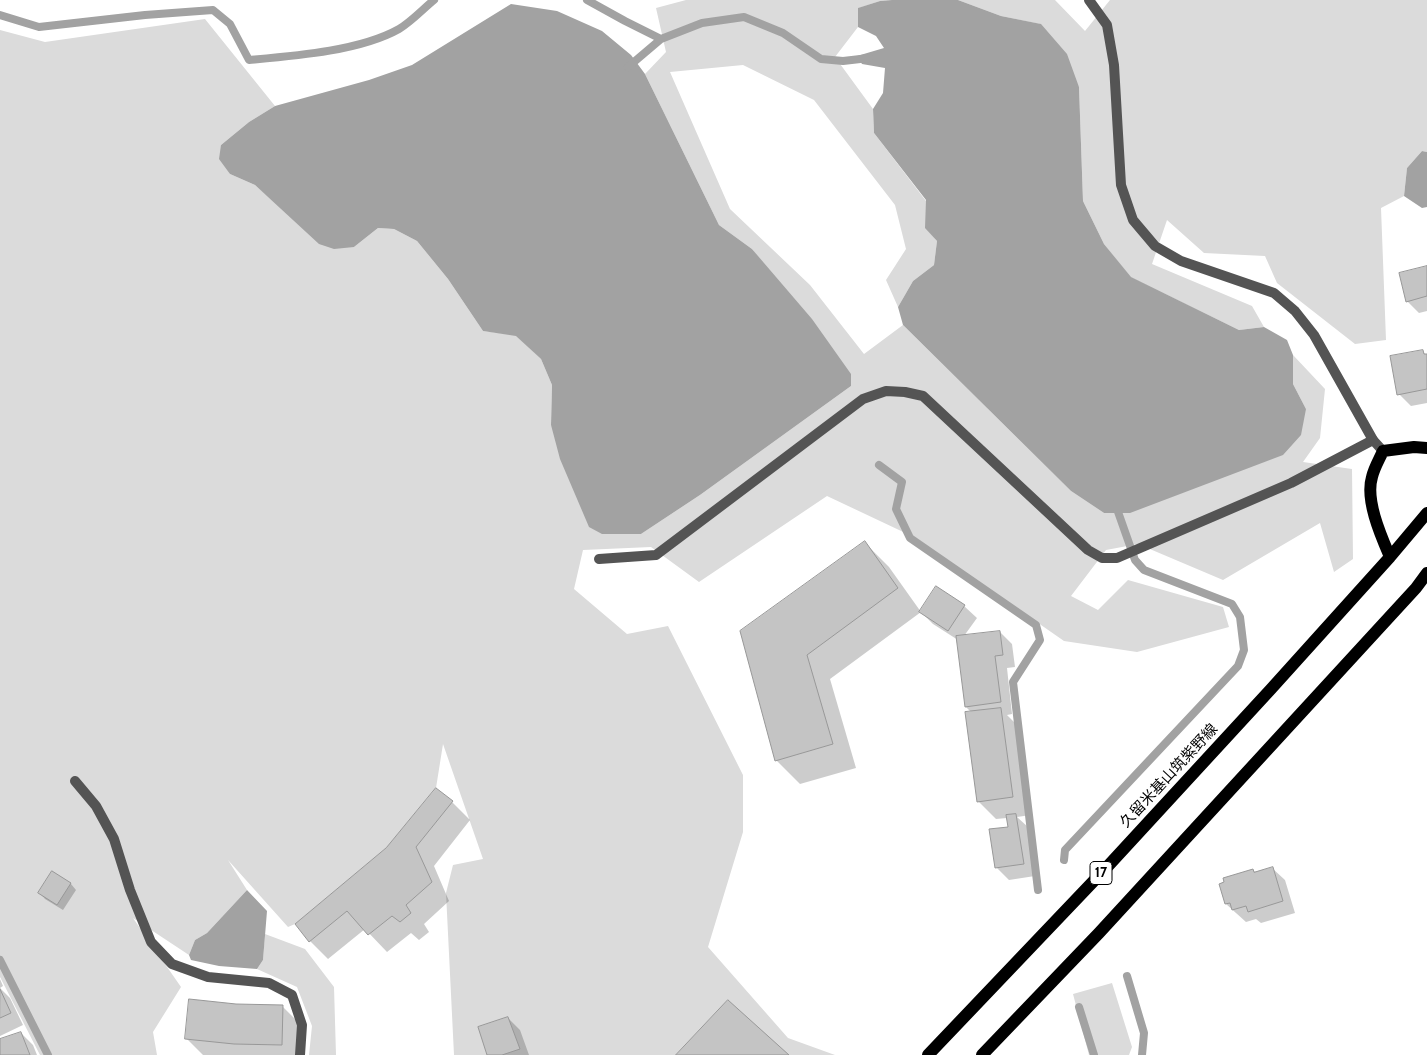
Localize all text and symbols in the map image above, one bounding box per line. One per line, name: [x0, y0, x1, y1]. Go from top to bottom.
street label: 久留米基山筑紫野線: [1116, 720, 1222, 832]
road number: 17: [1090, 861, 1112, 884]

